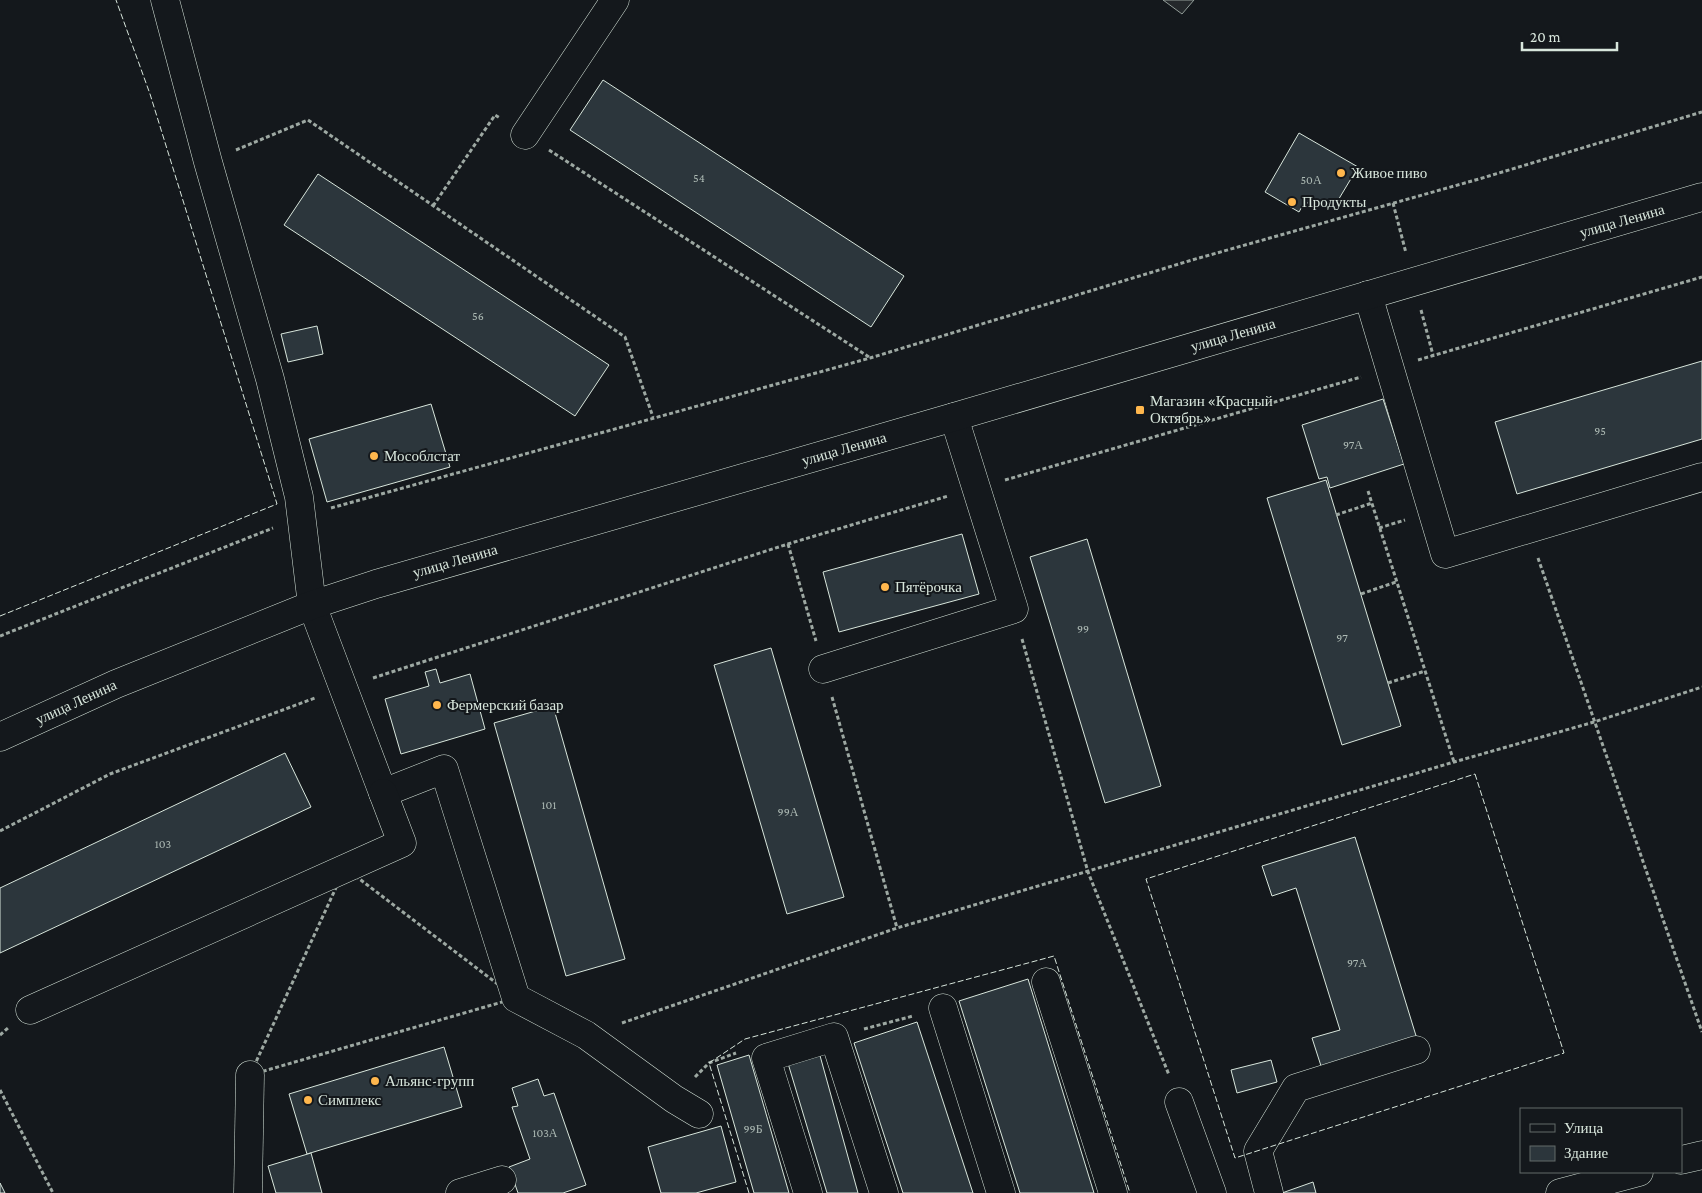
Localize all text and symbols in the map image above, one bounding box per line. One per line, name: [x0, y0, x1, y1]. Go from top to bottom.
scale bar: [1522, 20, 1617, 52]
text: 20 m: [1530, 29, 1561, 45]
place label: Живое пиво: [1351, 165, 1427, 181]
marker: Живое пиво: [1335, 167, 1347, 179]
house number: 54: [693, 171, 705, 185]
house number: 50А: [1300, 173, 1322, 187]
place label: Продукты: [1302, 194, 1366, 210]
marker: Продукты: [1286, 196, 1298, 208]
street label: улица Ленина: [1578, 201, 1666, 241]
house number: 56: [472, 309, 484, 323]
street label: улица Ленина: [1189, 315, 1277, 355]
place label: Магазин «Красный Октябрь»: [1150, 393, 1273, 426]
marker: Магазин «Красный Октябрь»: [1134, 404, 1146, 416]
house number: 95: [1594, 424, 1606, 438]
street label: улица Ленина: [800, 429, 888, 469]
house number: 97А: [1343, 438, 1363, 452]
place label: Мособлстат: [384, 448, 460, 464]
marker: Мособлстат: [368, 450, 380, 462]
street label: улица Ленина: [411, 541, 499, 581]
place label: Пятёрочка: [895, 579, 962, 595]
marker: Пятёрочка: [879, 581, 891, 593]
house number: 99: [1077, 622, 1089, 636]
house number: 97: [1336, 631, 1348, 645]
street label: улица Ленина: [33, 676, 119, 728]
place label: Фермерский базар: [447, 697, 564, 713]
marker: Фермерский базар: [431, 699, 443, 711]
house number: 101: [542, 798, 556, 812]
house number: 99А: [778, 805, 799, 819]
house number: 103: [155, 837, 171, 851]
house number: 97А: [1347, 956, 1367, 970]
place label: Альянс-групп: [385, 1073, 474, 1089]
marker: Альянс-групп: [369, 1075, 381, 1087]
place label: Симплекс: [318, 1092, 382, 1108]
marker: Симплекс: [302, 1094, 314, 1106]
legend: [1520, 1108, 1682, 1173]
text: Улица: [1564, 1120, 1603, 1136]
house number: 99Б: [743, 1122, 763, 1136]
house number: 103А: [532, 1126, 558, 1140]
text: Здание: [1564, 1145, 1608, 1161]

